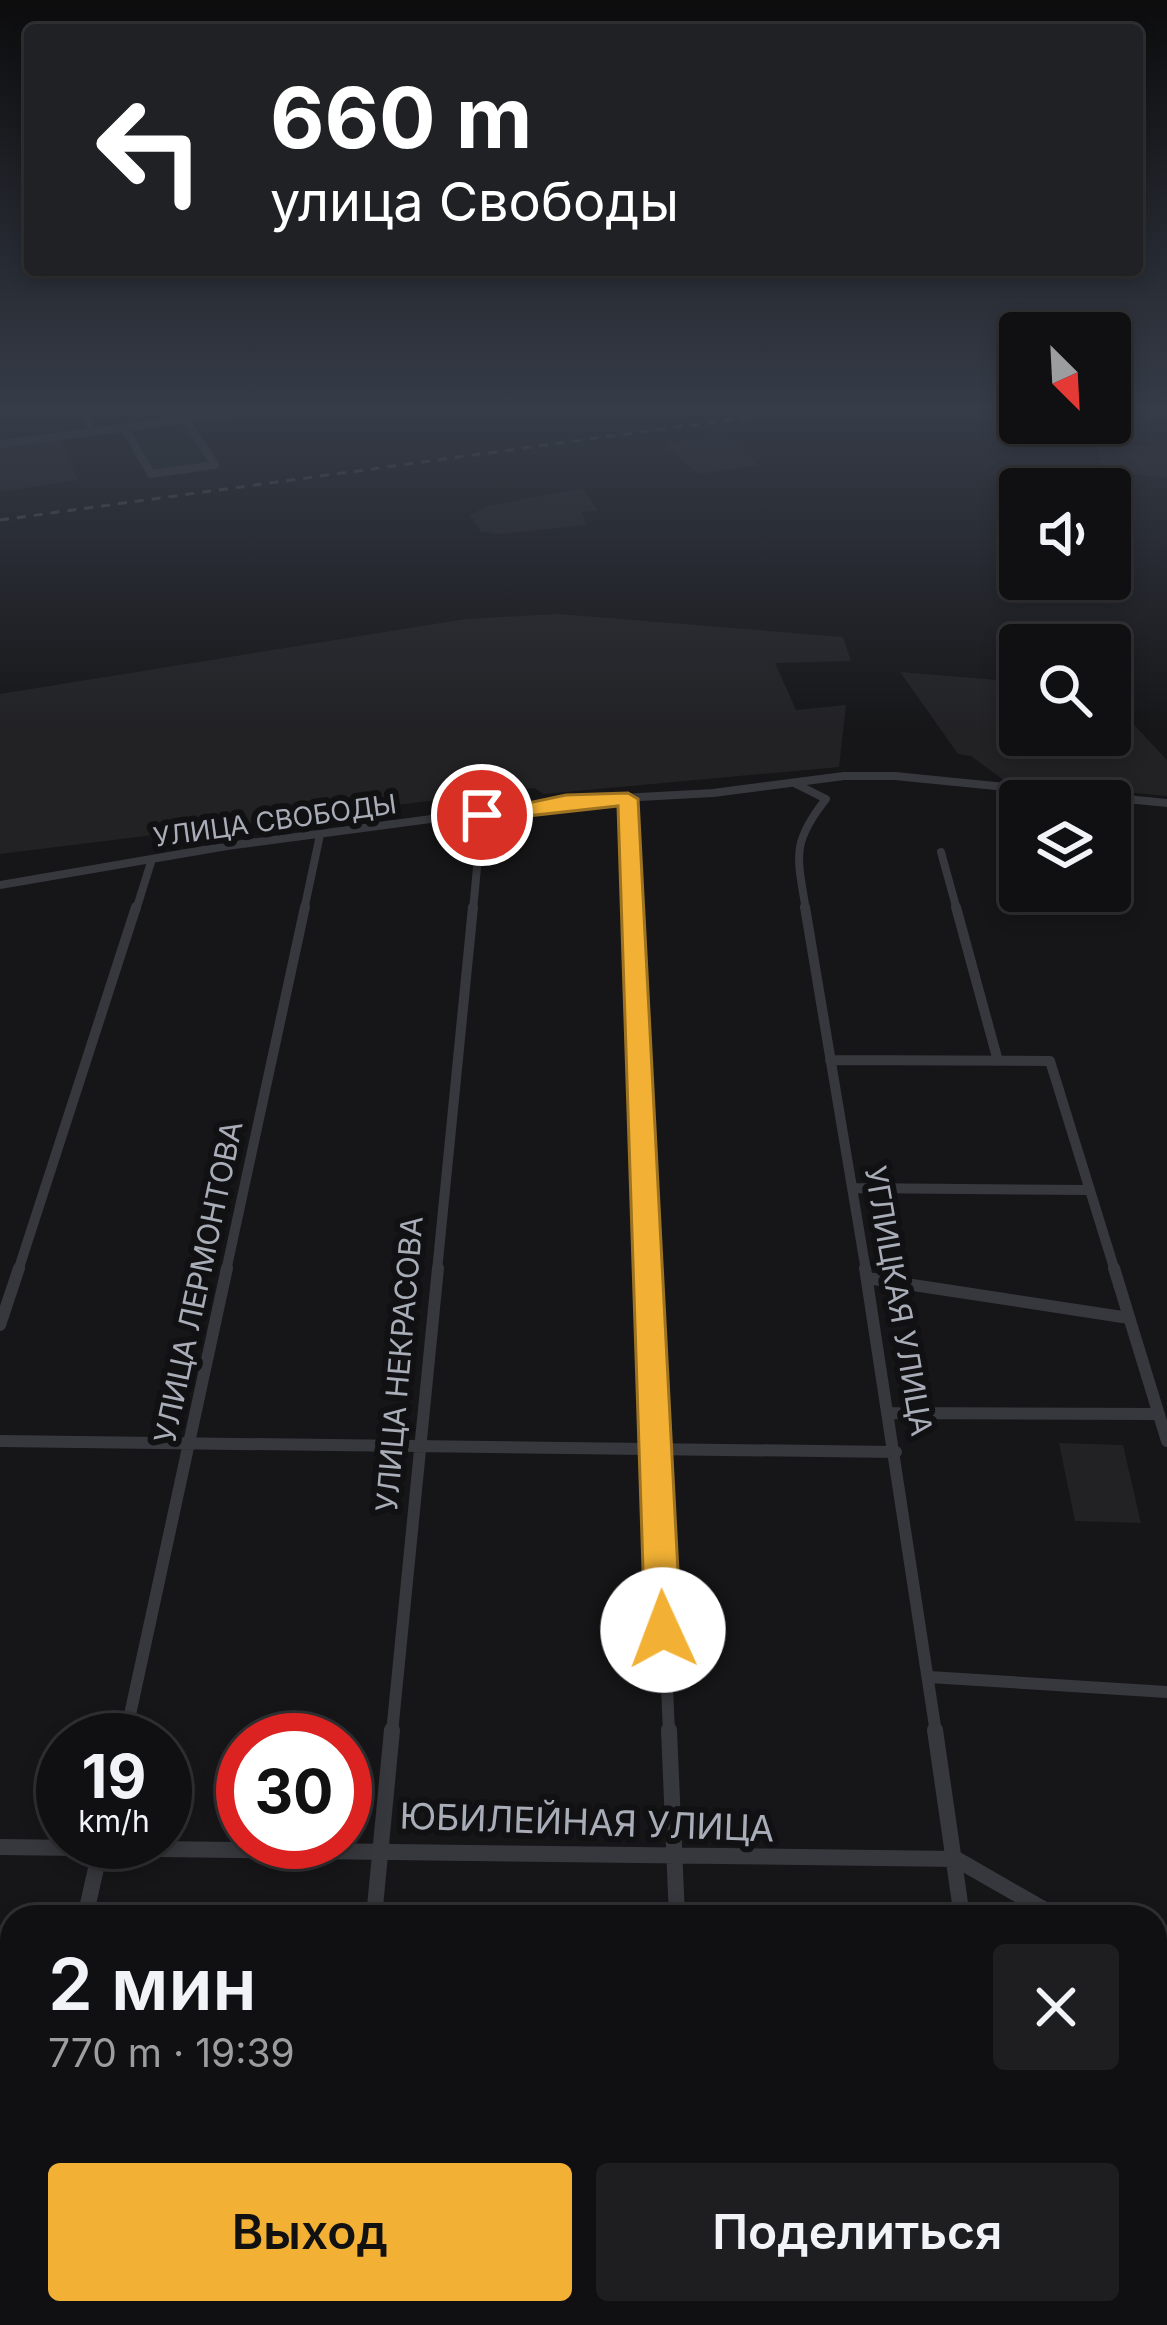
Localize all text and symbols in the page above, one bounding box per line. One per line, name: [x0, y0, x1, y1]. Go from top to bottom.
text: 660 m: [270, 67, 532, 168]
icon: left: [72, 72, 228, 228]
text: улица Свободы: [270, 169, 679, 234]
north arrow: [999, 312, 1131, 444]
map controls: [999, 312, 1131, 912]
button: sound: [999, 468, 1131, 600]
button: search: [999, 624, 1131, 756]
pin: [431, 764, 533, 866]
button: layers: [999, 780, 1131, 912]
icon: arrive: [449, 782, 515, 848]
street label: УЛИЦА СВОБОДЫ: [151, 787, 399, 854]
street label: УЛИЦА ЛЕРМОНТОВА: [146, 1117, 250, 1446]
street label: УГЛИЦКАЯ УЛИЦА: [858, 1163, 940, 1439]
street label: УЛИЦА НЕКРАСОВА: [368, 1214, 430, 1513]
position arrow: [600, 1567, 726, 1693]
speed limit sign: 30: [216, 1713, 372, 1869]
text: 19: [82, 1740, 146, 1812]
street label: ЮБИЛЕЙНАЯ УЛИЦА: [399, 1793, 775, 1851]
text: km/h: [78, 1803, 150, 1839]
text: 2 мин: [48, 1940, 257, 2027]
button: close: [993, 1944, 1119, 2070]
text: 770 m · 19:39: [48, 2029, 295, 2076]
button: Выход: [48, 2163, 572, 2301]
button: Поделиться: [596, 2163, 1119, 2301]

